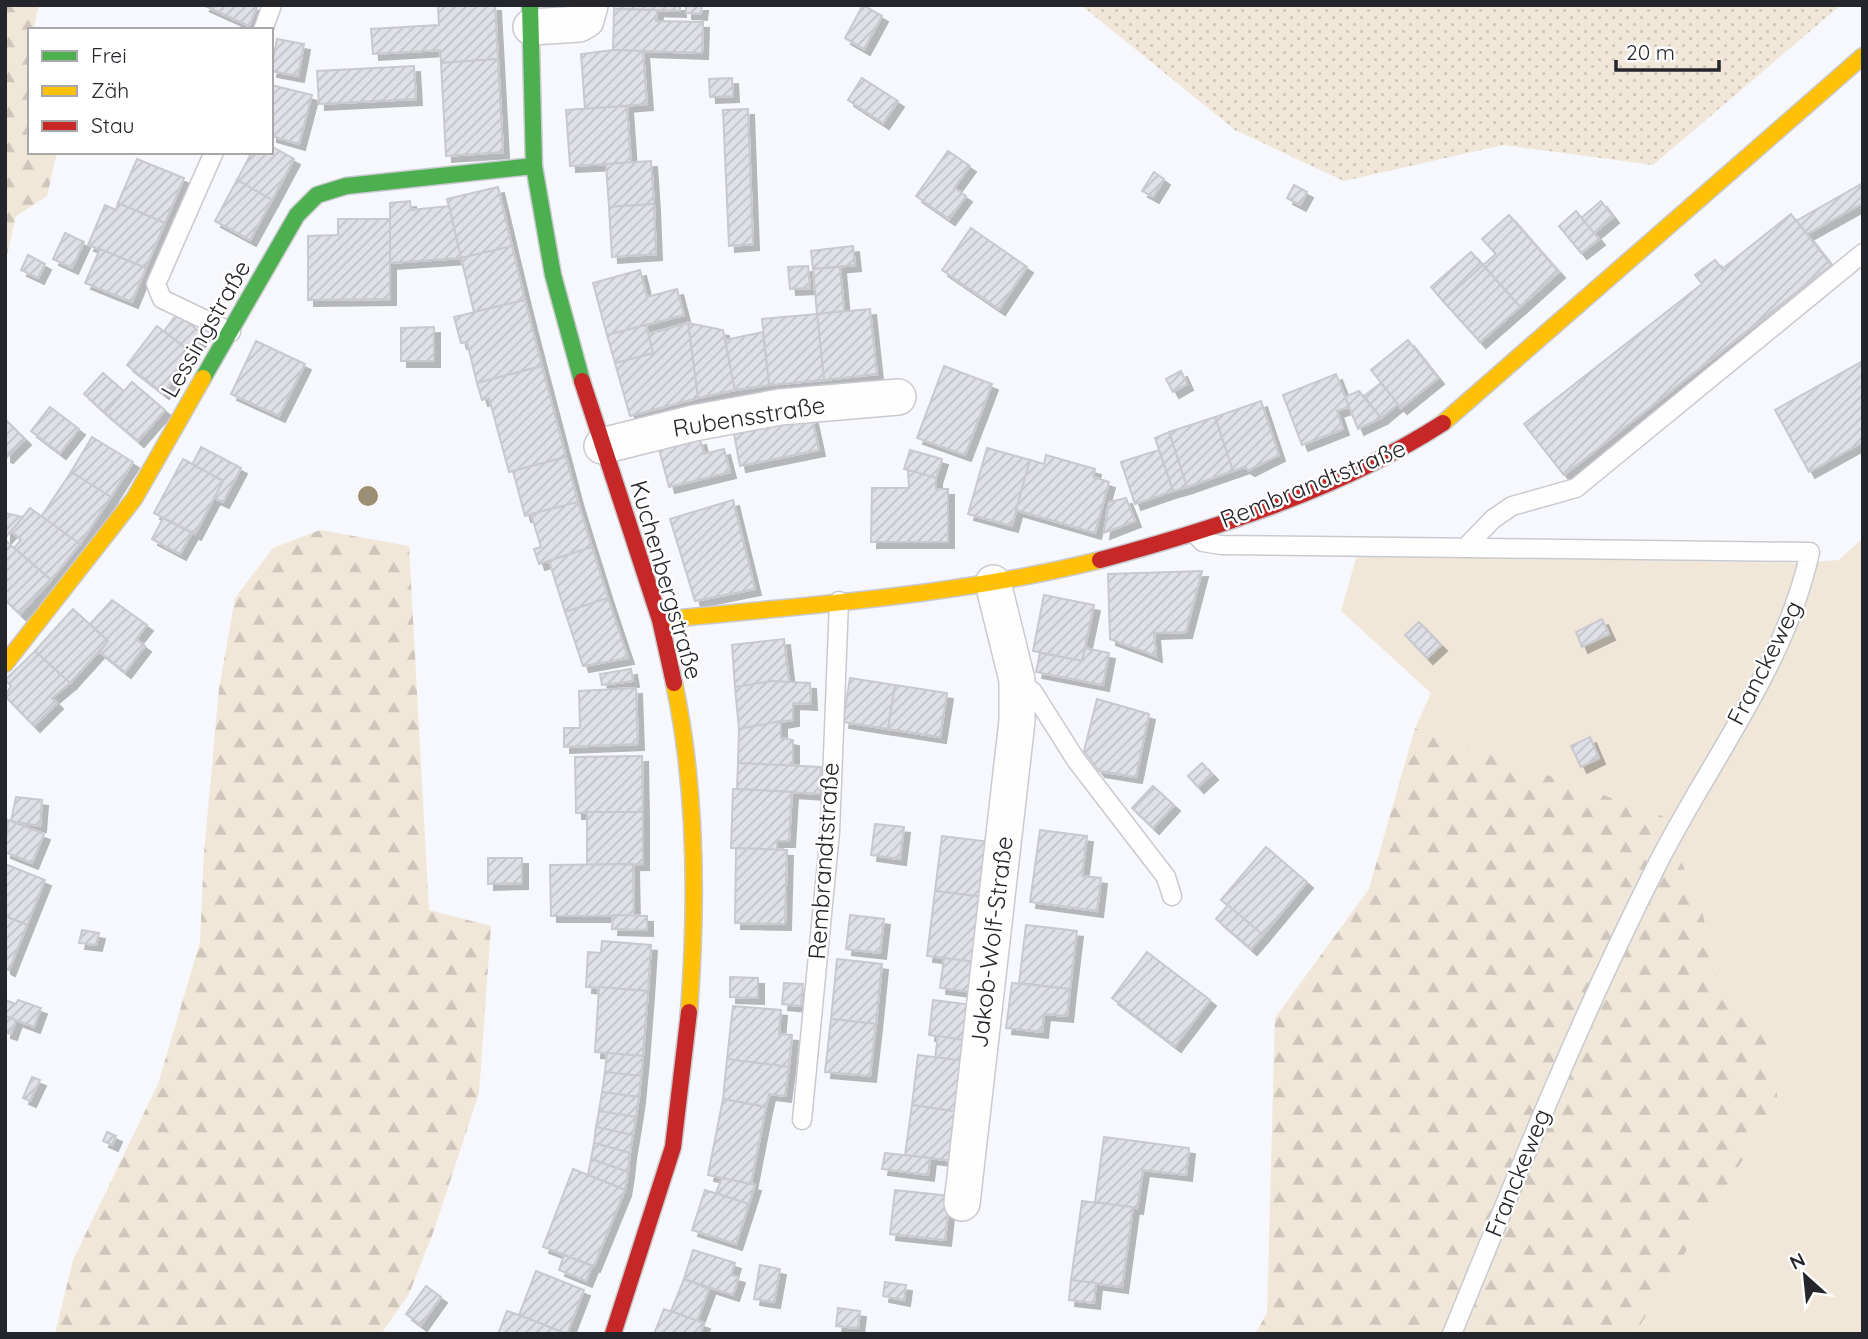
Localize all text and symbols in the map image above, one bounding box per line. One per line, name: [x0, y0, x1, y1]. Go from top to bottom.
legend: [28, 28, 273, 154]
scale bar: [1616, 28, 1719, 72]
text: 20 m: [1626, 39, 1675, 65]
text: Frei: [91, 42, 127, 68]
text: Zäh: [91, 77, 129, 103]
text: Stau: [91, 112, 134, 138]
street label: Lessingstraße: [154, 254, 257, 403]
street label: Rubensstraße: [671, 389, 827, 443]
street label: Rembrandtstraße: [1215, 432, 1410, 534]
street label: Kuchenbergstraße: [624, 477, 710, 683]
street label: Franckeweg: [1720, 595, 1808, 730]
street label: Rembrandtstraße: [801, 761, 845, 960]
street label: Jakob-Wolf-Straße: [963, 834, 1019, 1049]
street label: Franckeweg: [1478, 1104, 1556, 1241]
north arrow: [1770, 1241, 1840, 1311]
text: N: [1786, 1247, 1809, 1275]

